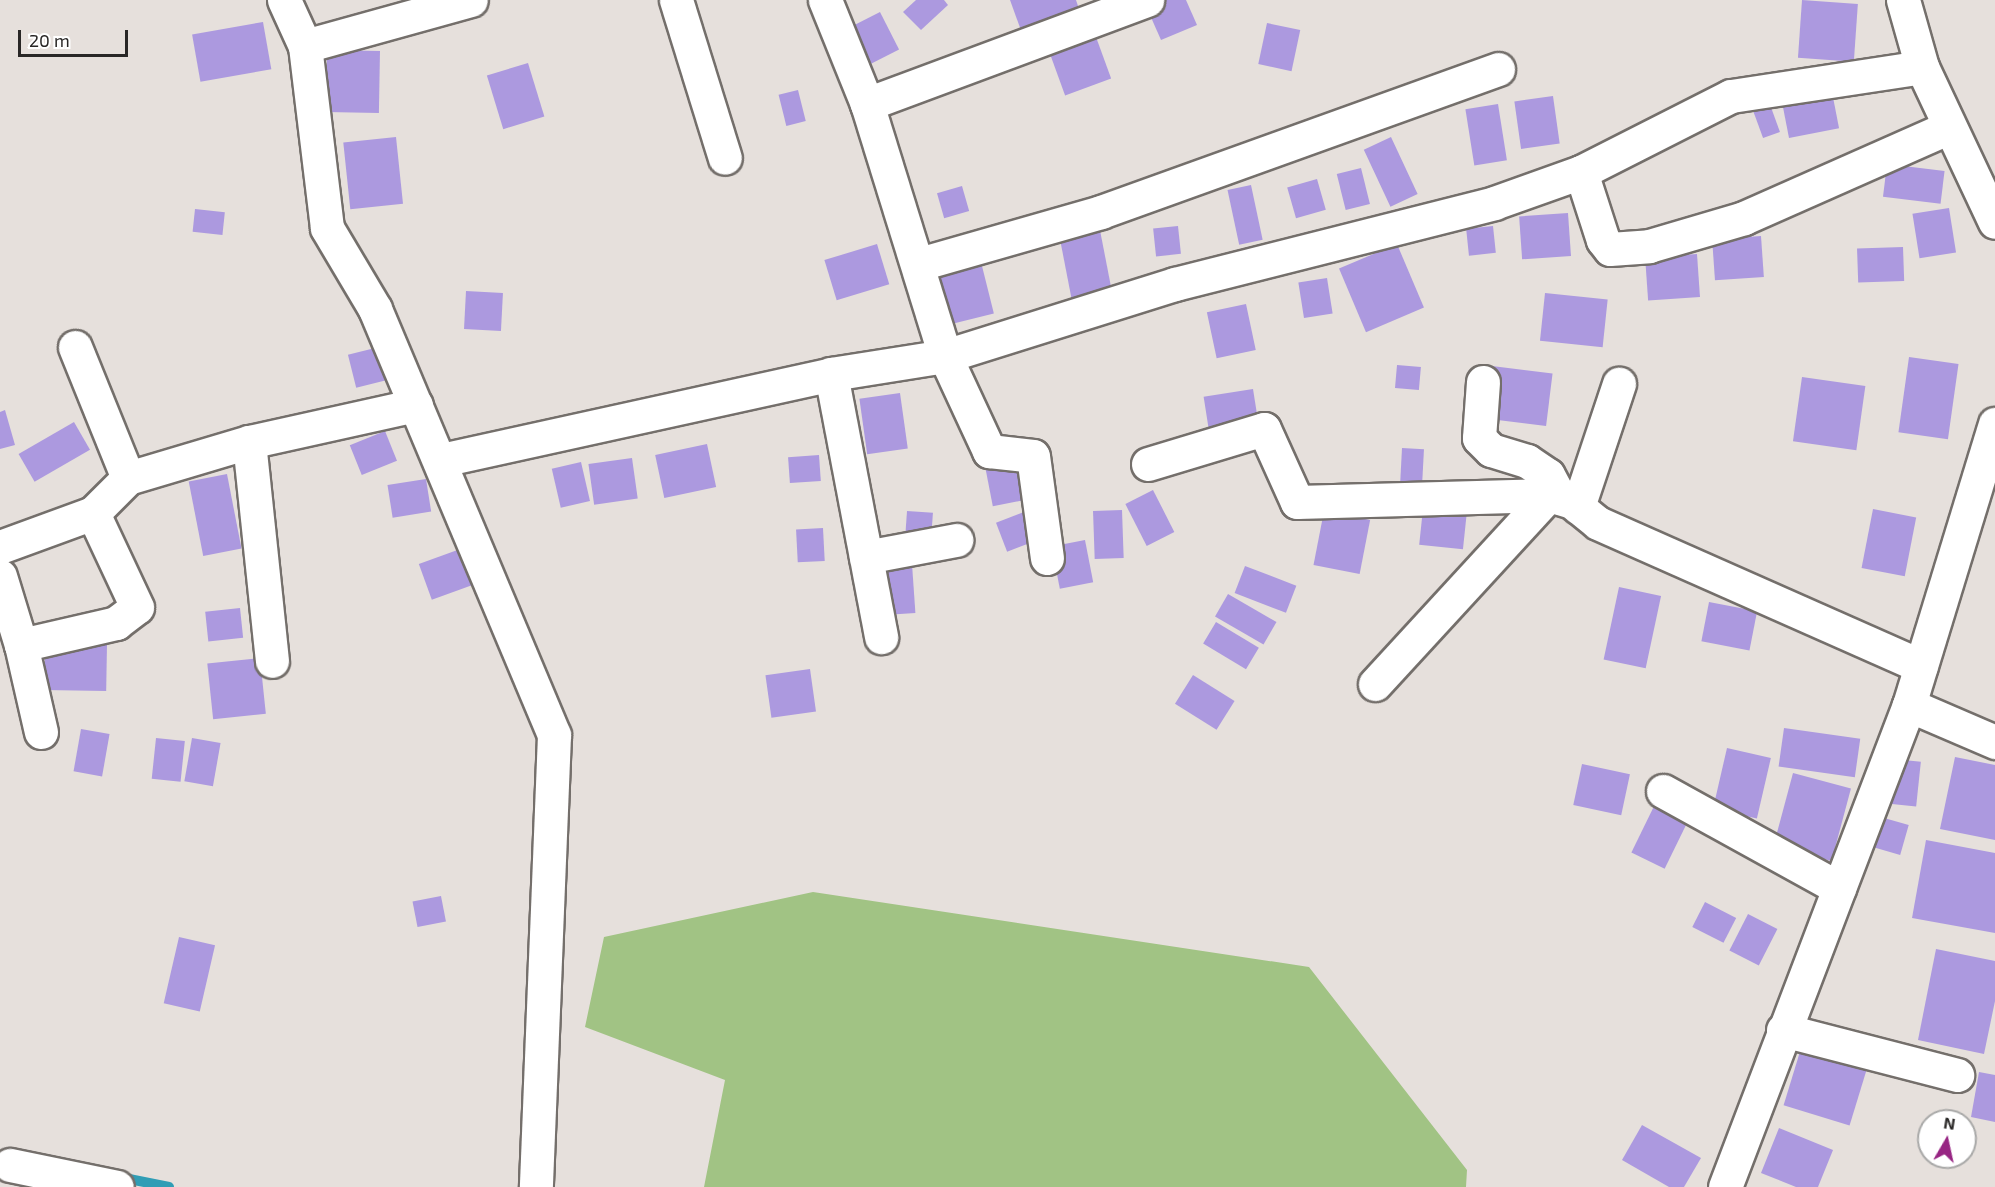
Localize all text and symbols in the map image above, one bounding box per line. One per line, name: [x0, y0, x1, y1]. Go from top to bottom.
scale bar: [21, 18, 130, 56]
text: 20 m: [29, 29, 70, 51]
north arrow: [1917, 1109, 1977, 1169]
text: N: [1942, 1112, 1957, 1133]

